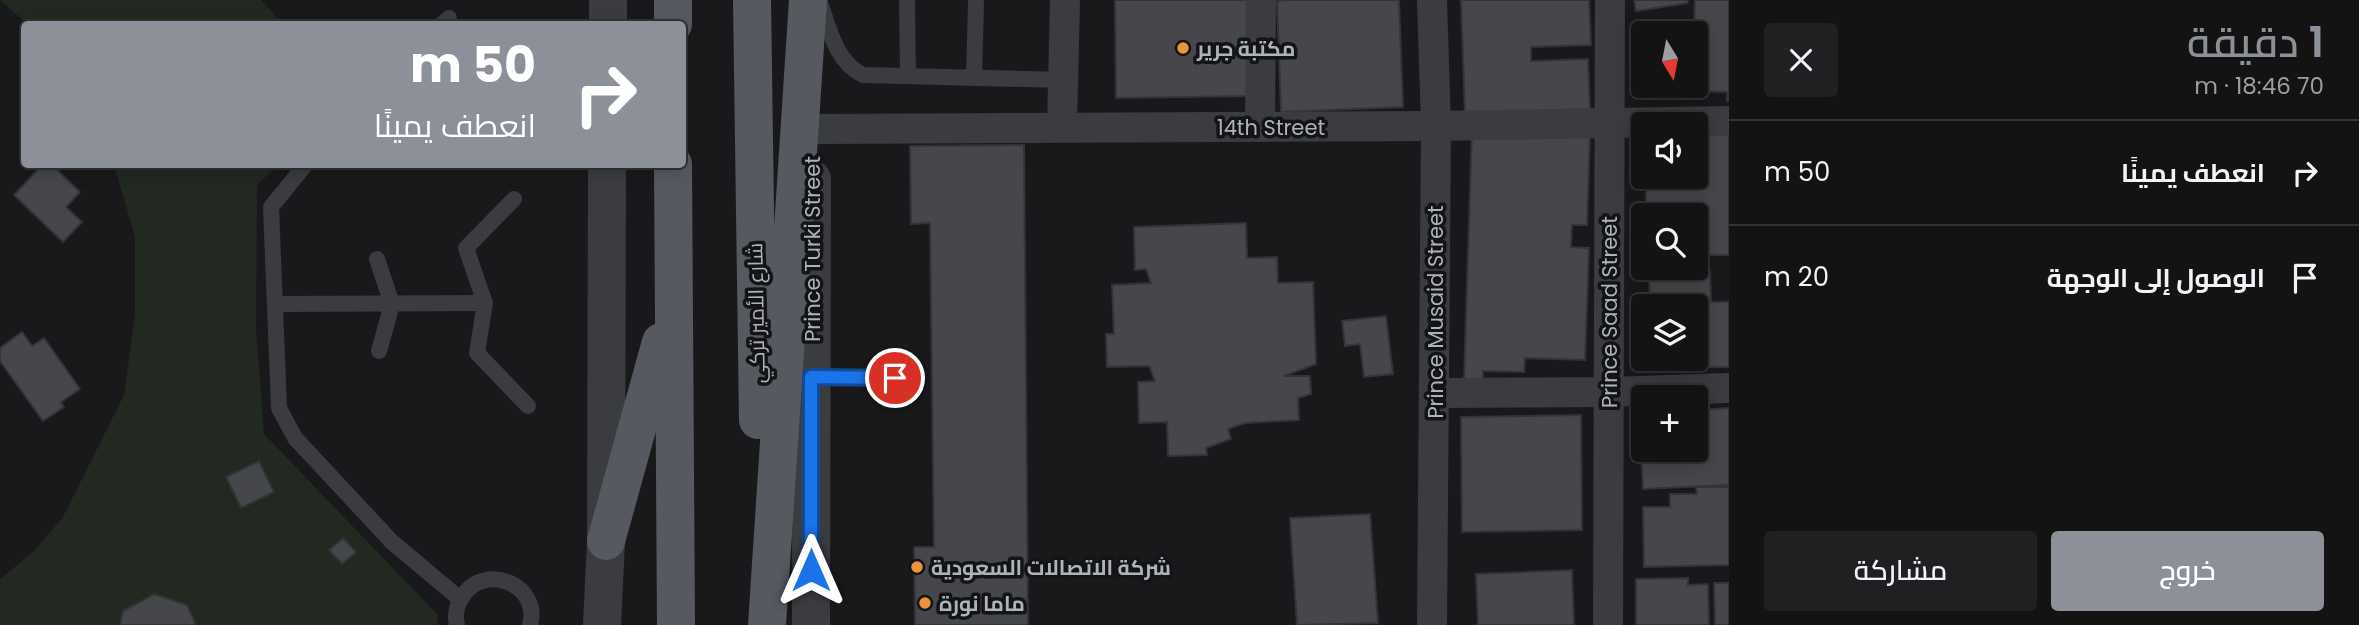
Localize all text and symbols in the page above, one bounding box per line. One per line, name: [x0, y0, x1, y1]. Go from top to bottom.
text: 1 دقيقة: [2187, 13, 2324, 72]
north arrow: [1631, 21, 1708, 98]
map controls: [1631, 21, 1708, 462]
button: close: [1764, 23, 1838, 97]
text: 50 m: [410, 31, 536, 99]
place label: مكتبة جرير: [1196, 34, 1295, 63]
marker: مكتبة جرير: [1175, 40, 1191, 56]
icon: right: [560, 49, 651, 140]
text: 70 m · 18:46: [2194, 70, 2324, 102]
text: انعطف يمينًا: [374, 103, 536, 148]
button: sound: [1631, 112, 1708, 189]
street label: 14th Street: [1217, 113, 1325, 142]
text: 50 m: [1764, 154, 1830, 190]
icon: right: [2286, 154, 2324, 192]
text: انعطف يمينًا: [2121, 155, 2265, 191]
street label: Prince Turki Street: [798, 156, 827, 342]
button: search: [1631, 203, 1708, 280]
street label: Prince Musaid Street: [1421, 205, 1450, 419]
street label: Prince Saad Street: [1595, 216, 1624, 408]
street label: شارع الأمير تركي: [740, 242, 774, 384]
text: 20 m: [1764, 259, 1829, 295]
icon: arrive: [2286, 259, 2324, 297]
text: الوصول إلى الوجهة: [2047, 260, 2265, 296]
button: layers: [1631, 294, 1708, 371]
pin: [865, 348, 925, 408]
icon: arrive: [876, 359, 914, 397]
button: +: [1631, 385, 1708, 462]
button: مشاركة: [1764, 531, 2037, 611]
button: خروج: [2051, 531, 2324, 611]
position arrow: [774, 533, 848, 607]
place label: شركة الاتصالات السعودية: [931, 553, 1171, 582]
marker: شركة الاتصالات السعودية: [909, 559, 925, 575]
place label: ماما نورة: [939, 589, 1025, 618]
marker: ماما نورة: [917, 595, 933, 611]

